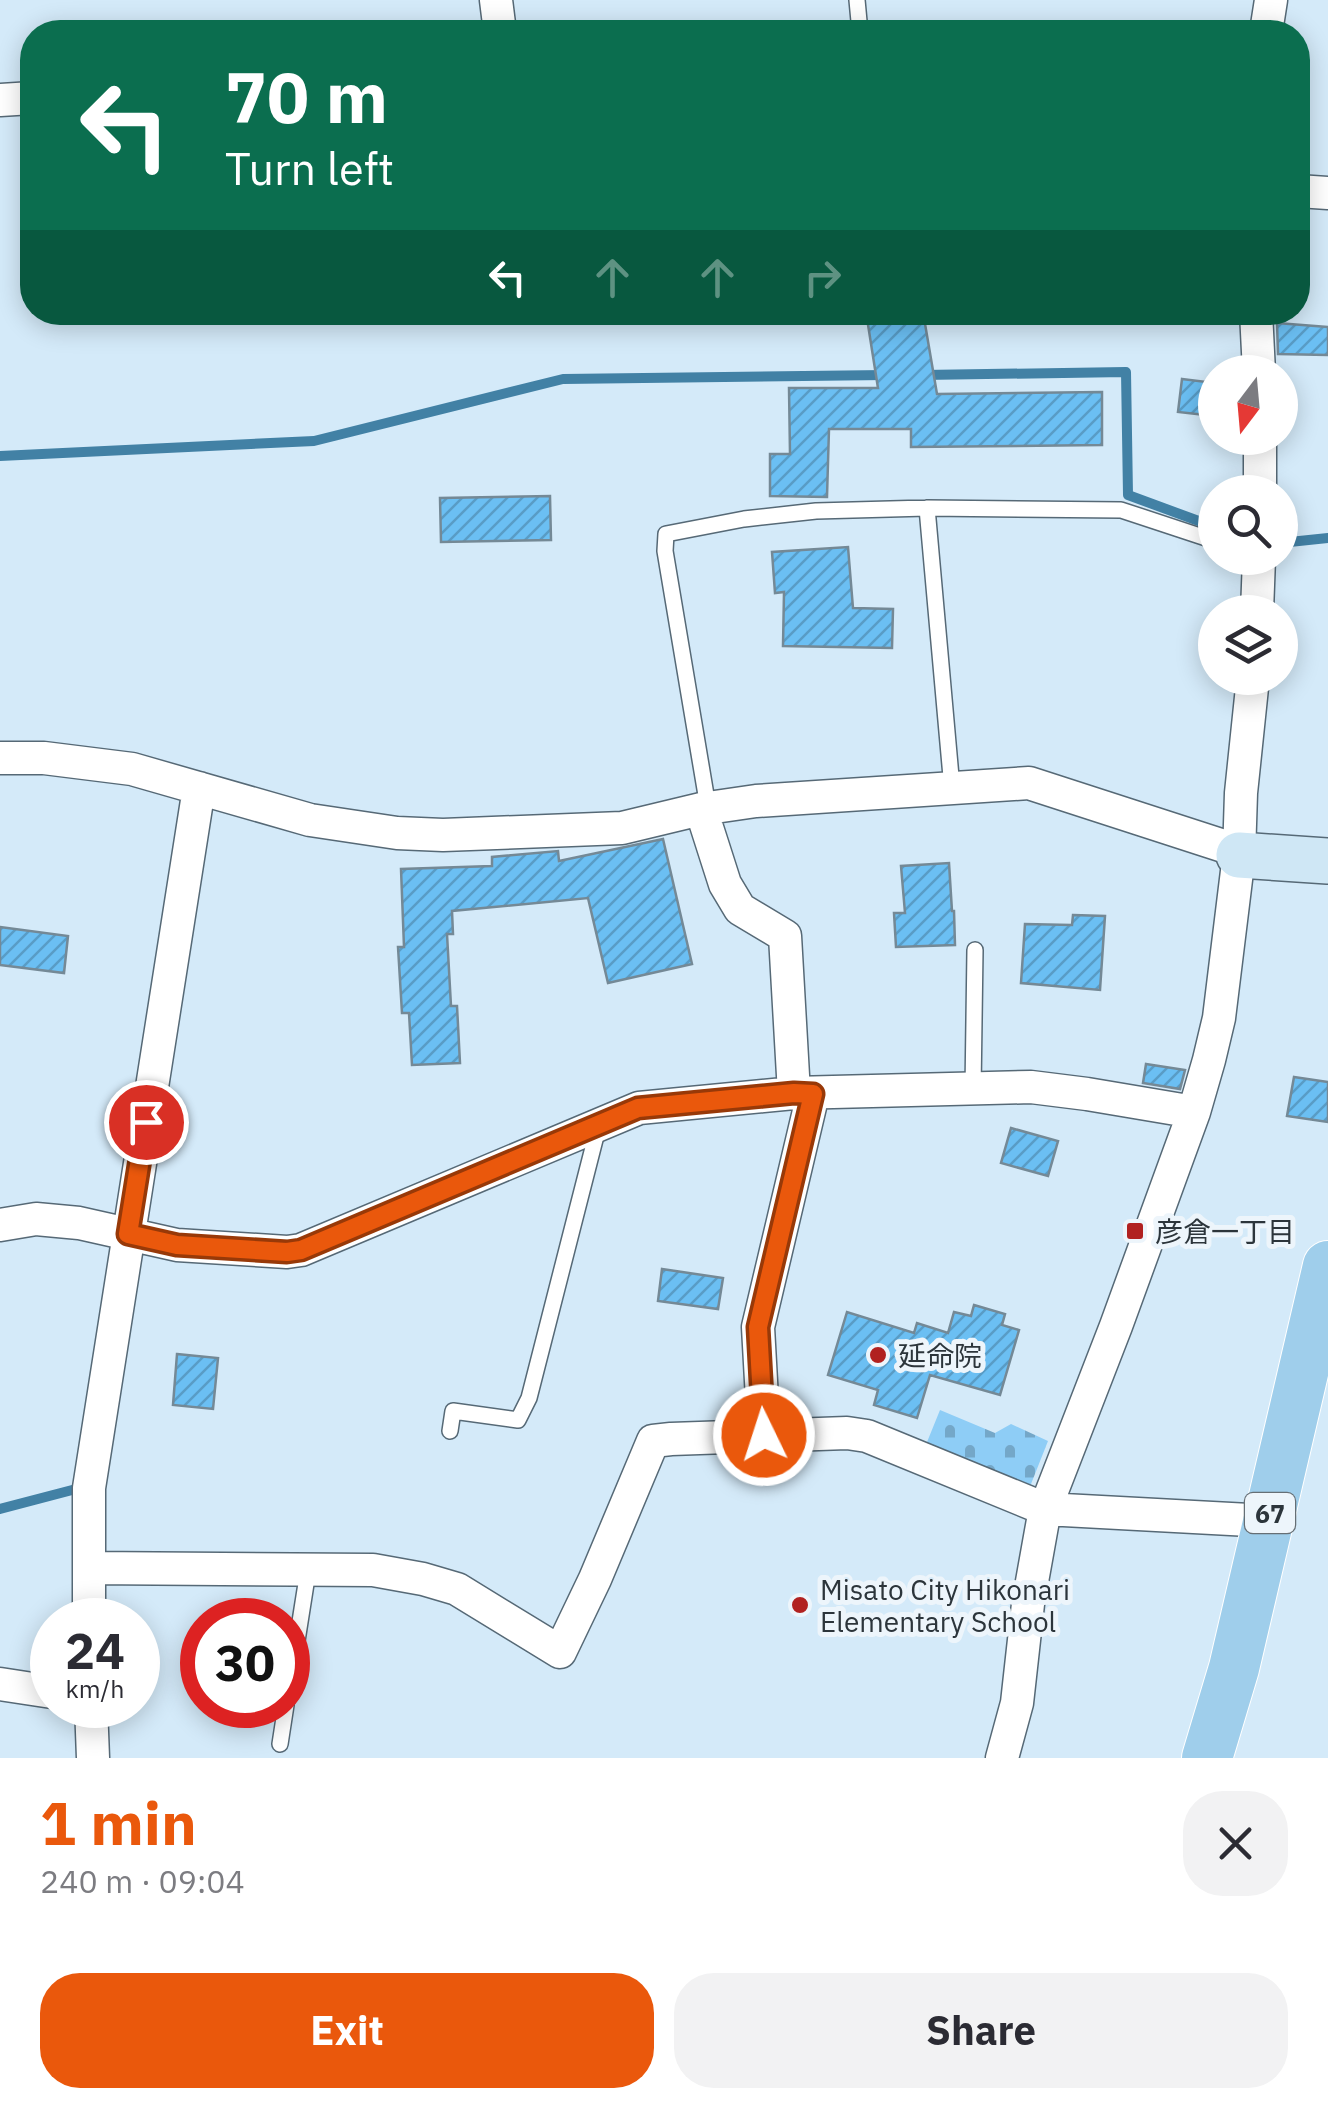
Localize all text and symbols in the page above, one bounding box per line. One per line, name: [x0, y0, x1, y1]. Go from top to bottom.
text: 70 m: [225, 51, 388, 142]
icon: left: [60, 60, 190, 190]
text: Turn left: [225, 139, 394, 197]
icon: left: [480, 250, 535, 305]
icon: ahead: [585, 250, 640, 305]
icon: ahead: [690, 250, 745, 305]
icon: right: [795, 250, 850, 305]
north arrow: [1198, 355, 1298, 455]
map controls: [1198, 355, 1298, 695]
button: search: [1198, 475, 1298, 575]
button: layers: [1198, 595, 1298, 695]
pin: [104, 1080, 189, 1165]
icon: arrive: [119, 1095, 174, 1150]
place label: 彦倉一丁目: [1155, 1213, 1295, 1250]
marker: 彦倉一丁目: [1124, 1220, 1146, 1242]
place label: 延命院: [898, 1337, 982, 1374]
marker: 延命院: [867, 1344, 889, 1366]
position arrow: [712, 1383, 816, 1487]
road number: 67: [1245, 1493, 1295, 1533]
place label: Misato City Hikonari Elementary School: [820, 1571, 1070, 1640]
marker: Misato City Hikonari Elementary School: [789, 1594, 811, 1616]
speed limit sign: 30: [180, 1598, 310, 1728]
text: 24: [65, 1618, 125, 1683]
text: km/h: [66, 1672, 124, 1705]
text: 1 min: [40, 1783, 197, 1862]
button: close: [1183, 1791, 1288, 1896]
text: 240 m · 09:04: [40, 1860, 245, 1902]
button: Exit: [40, 1973, 654, 2088]
button: Share: [674, 1973, 1288, 2088]

